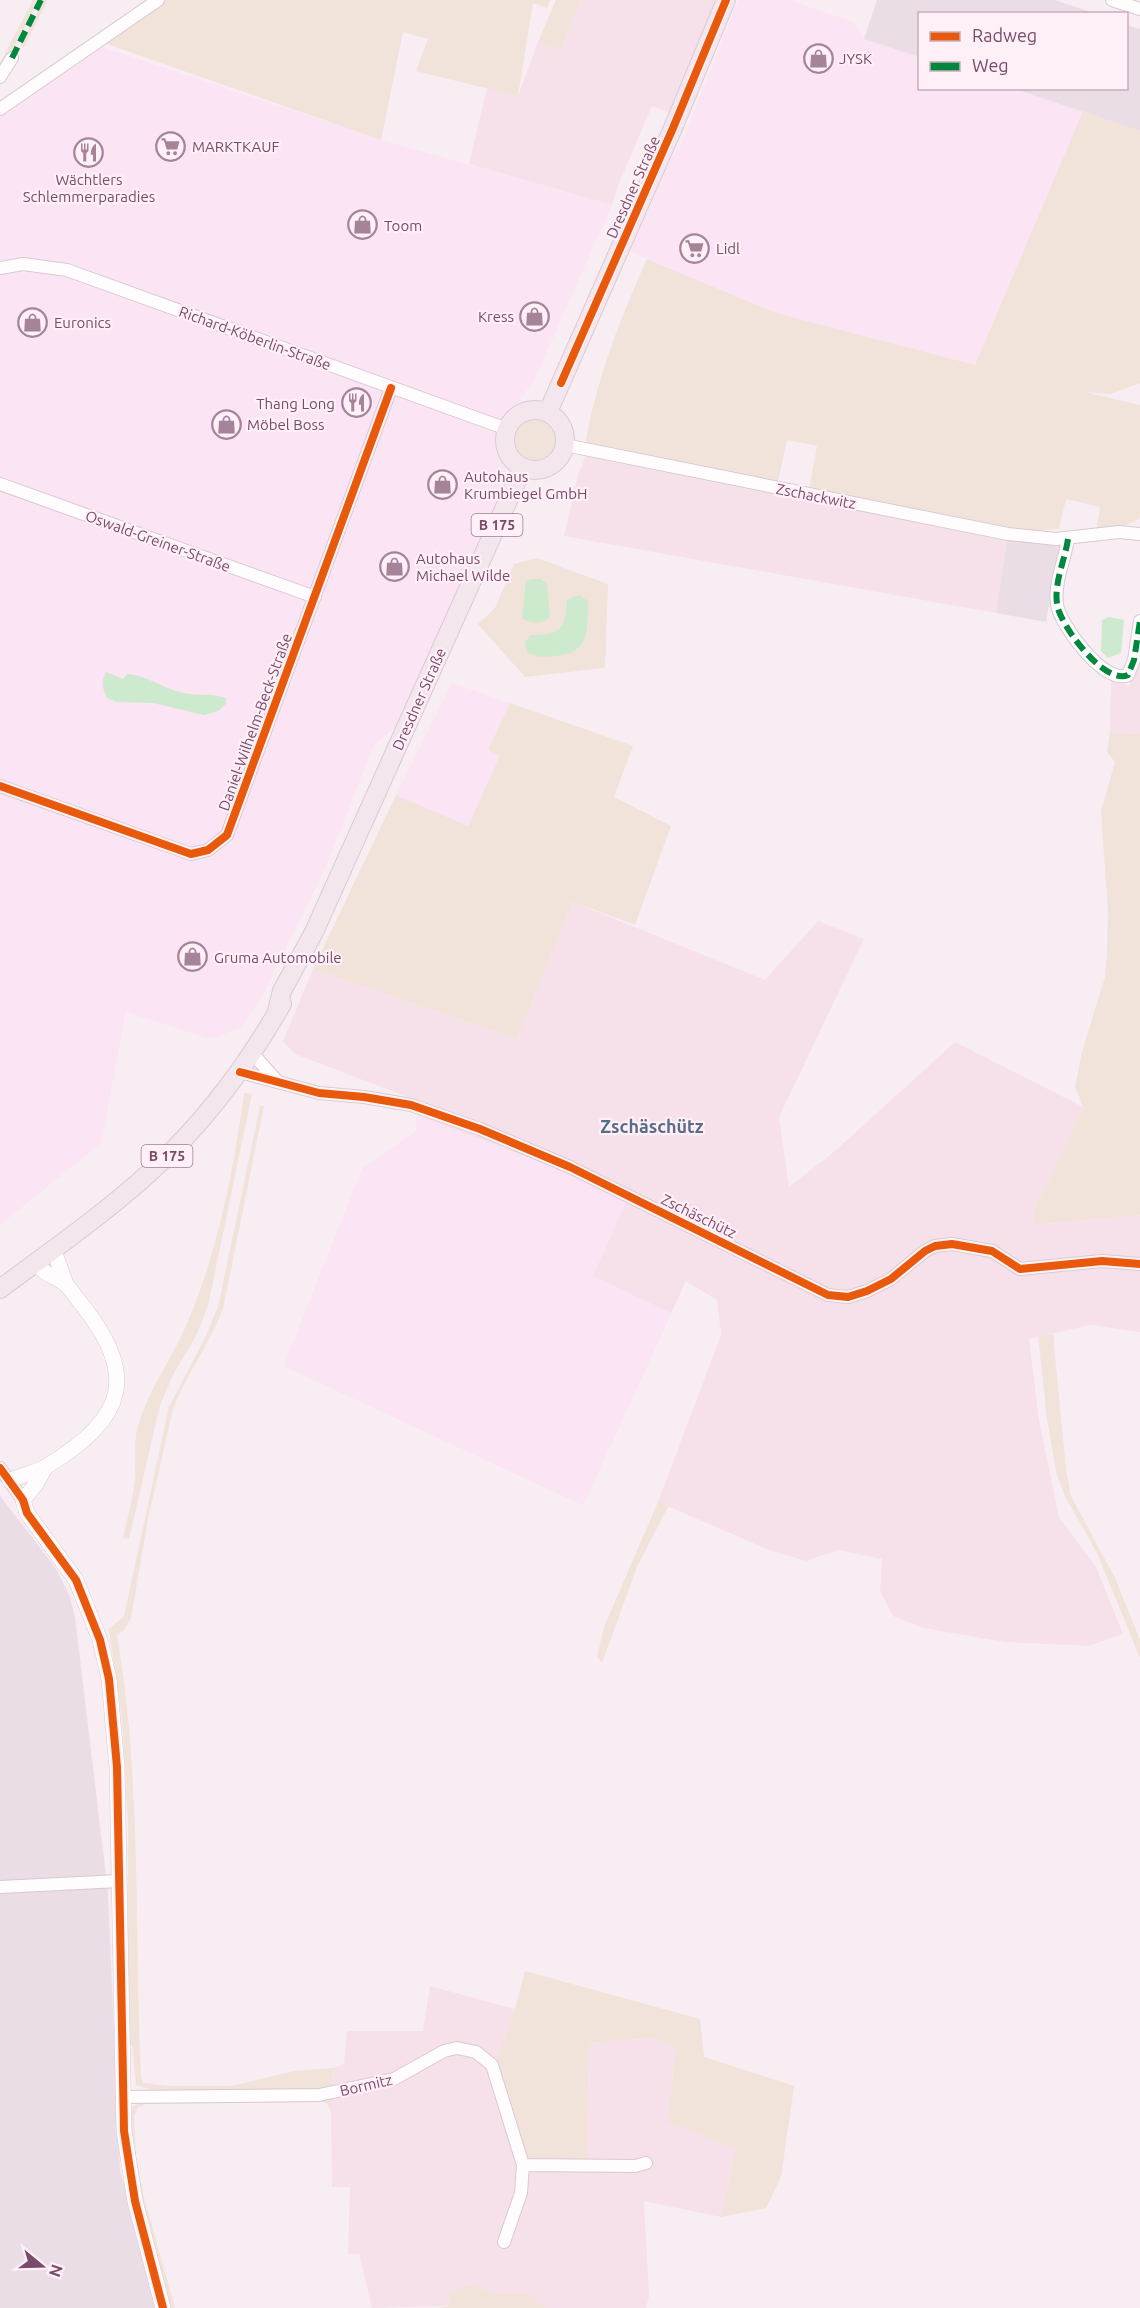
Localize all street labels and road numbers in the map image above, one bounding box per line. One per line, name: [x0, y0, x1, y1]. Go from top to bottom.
street label: Dresdner Straße: [603, 133, 663, 241]
street label: Richard-Köberlin-Straße: [177, 303, 333, 373]
street label: Zschackwitz: [775, 480, 857, 512]
street label: Oswald-Greiner-Straße: [83, 507, 233, 575]
road number: B 175: [472, 514, 522, 536]
street label: Daniel-Wilhelm-Beck-Straße: [215, 631, 295, 813]
street label: Dresdner Straße: [389, 645, 449, 753]
road number: B 175: [142, 1145, 192, 1167]
street label: Zschäschütz: [659, 1190, 740, 1242]
street label: Bormitz: [338, 2071, 394, 2099]

